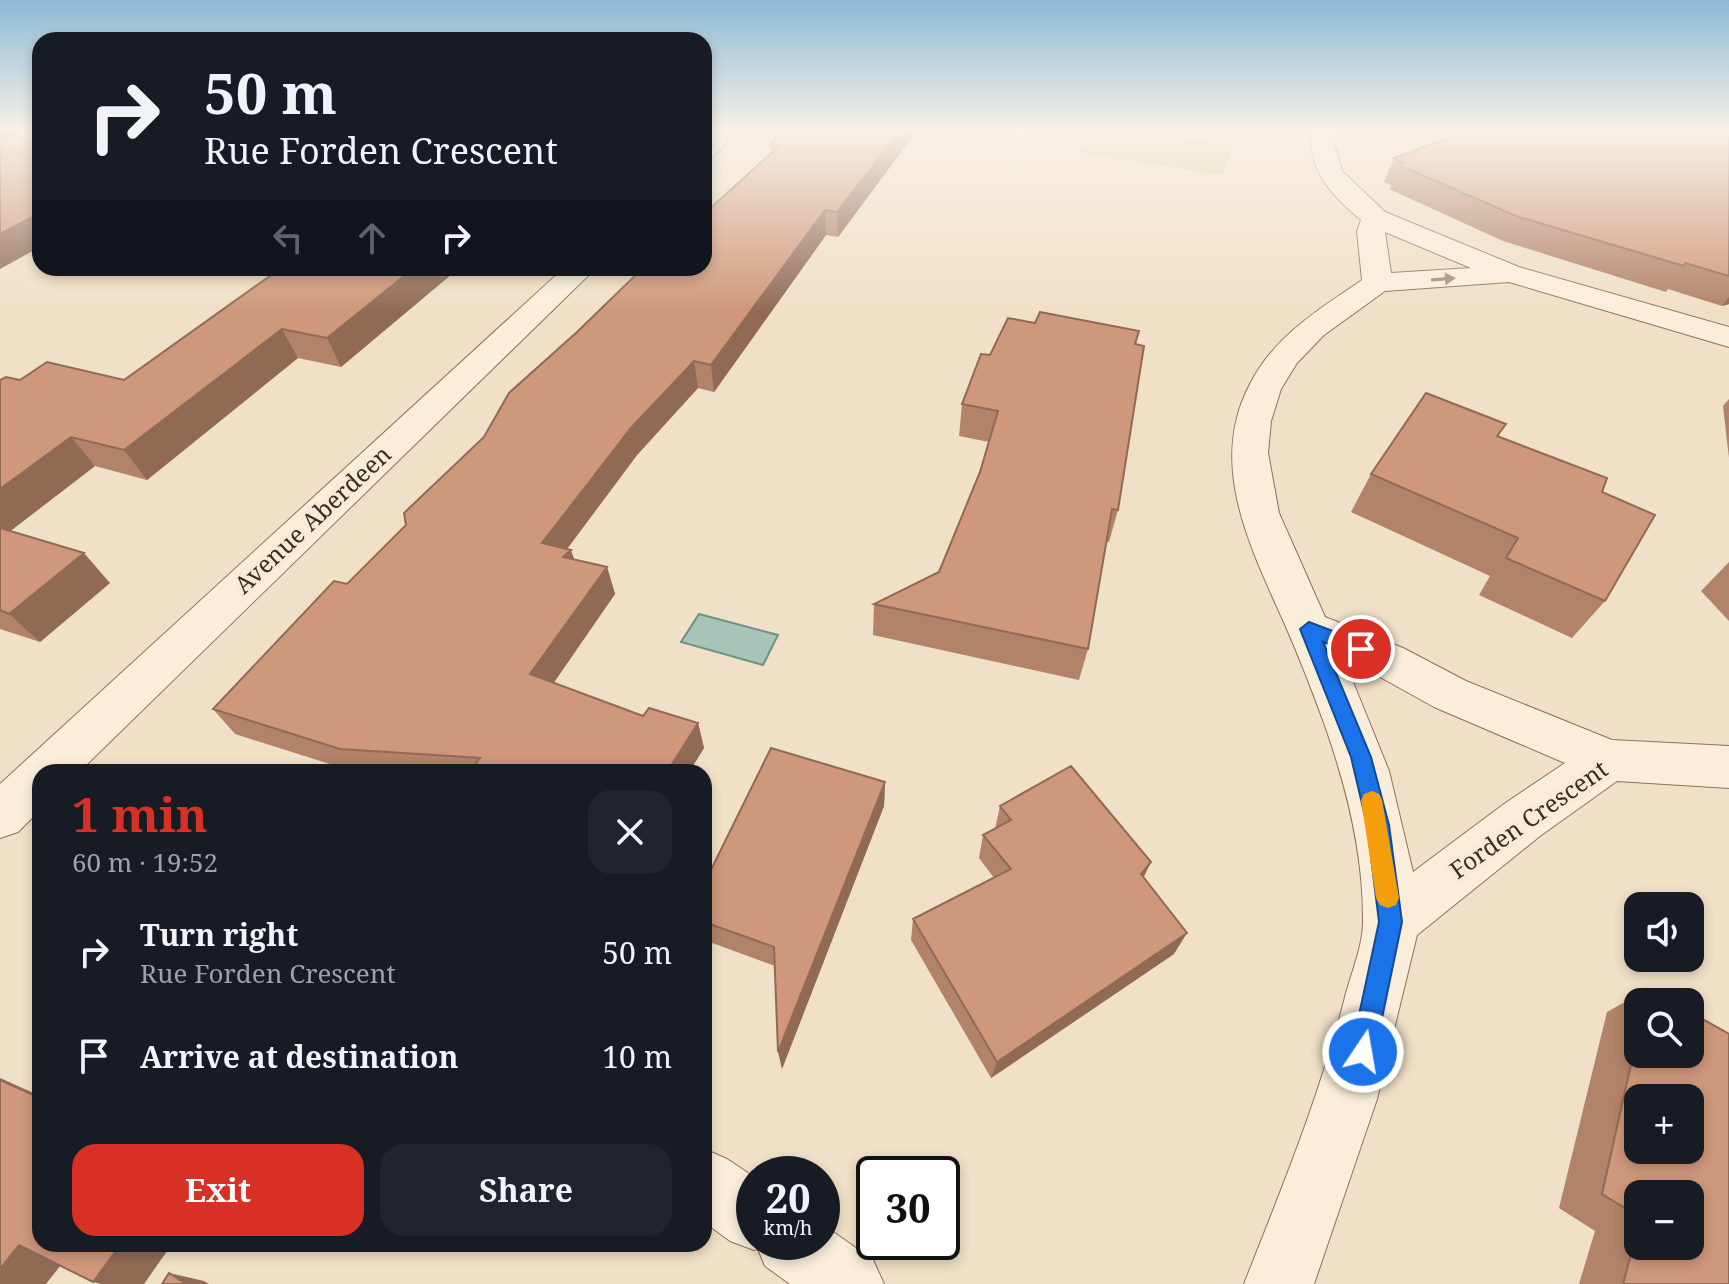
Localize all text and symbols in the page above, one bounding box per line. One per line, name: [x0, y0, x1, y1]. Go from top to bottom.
text: 50 m: [204, 54, 337, 130]
icon: right: [72, 64, 176, 168]
text: Rue Forden Crescent: [204, 126, 558, 175]
icon: left: [266, 216, 310, 260]
icon: ahead: [350, 216, 394, 260]
icon: right: [434, 216, 478, 260]
one-way arrow: [1431, 272, 1456, 285]
street label: Avenue Aberdeen: [226, 437, 398, 600]
pin: [1327, 615, 1395, 683]
icon: arrive: [1339, 627, 1383, 671]
street label: Forden Crescent: [1443, 752, 1614, 886]
text: 1 min: [72, 781, 208, 846]
button: close: [588, 790, 672, 874]
text: 60 m · 19:52: [72, 844, 218, 880]
map controls: [1624, 892, 1704, 1260]
button: sound: [1624, 892, 1704, 972]
text: Turn right: [140, 914, 298, 955]
icon: right: [72, 930, 116, 974]
text: 50 m: [602, 932, 672, 973]
text: Rue Forden Crescent: [140, 955, 396, 991]
button: search: [1624, 988, 1704, 1068]
position arrow: [1321, 1010, 1405, 1094]
icon: arrive: [72, 1034, 116, 1078]
text: Arrive at destination: [140, 1036, 459, 1077]
text: 10 m: [602, 1036, 672, 1077]
button: +: [1624, 1084, 1704, 1164]
button: Exit: [72, 1144, 364, 1236]
button: Share: [380, 1144, 672, 1236]
speed limit sign: 30: [856, 1156, 960, 1260]
text: 20: [765, 1170, 811, 1225]
button: −: [1624, 1180, 1704, 1260]
text: km/h: [763, 1214, 813, 1241]

